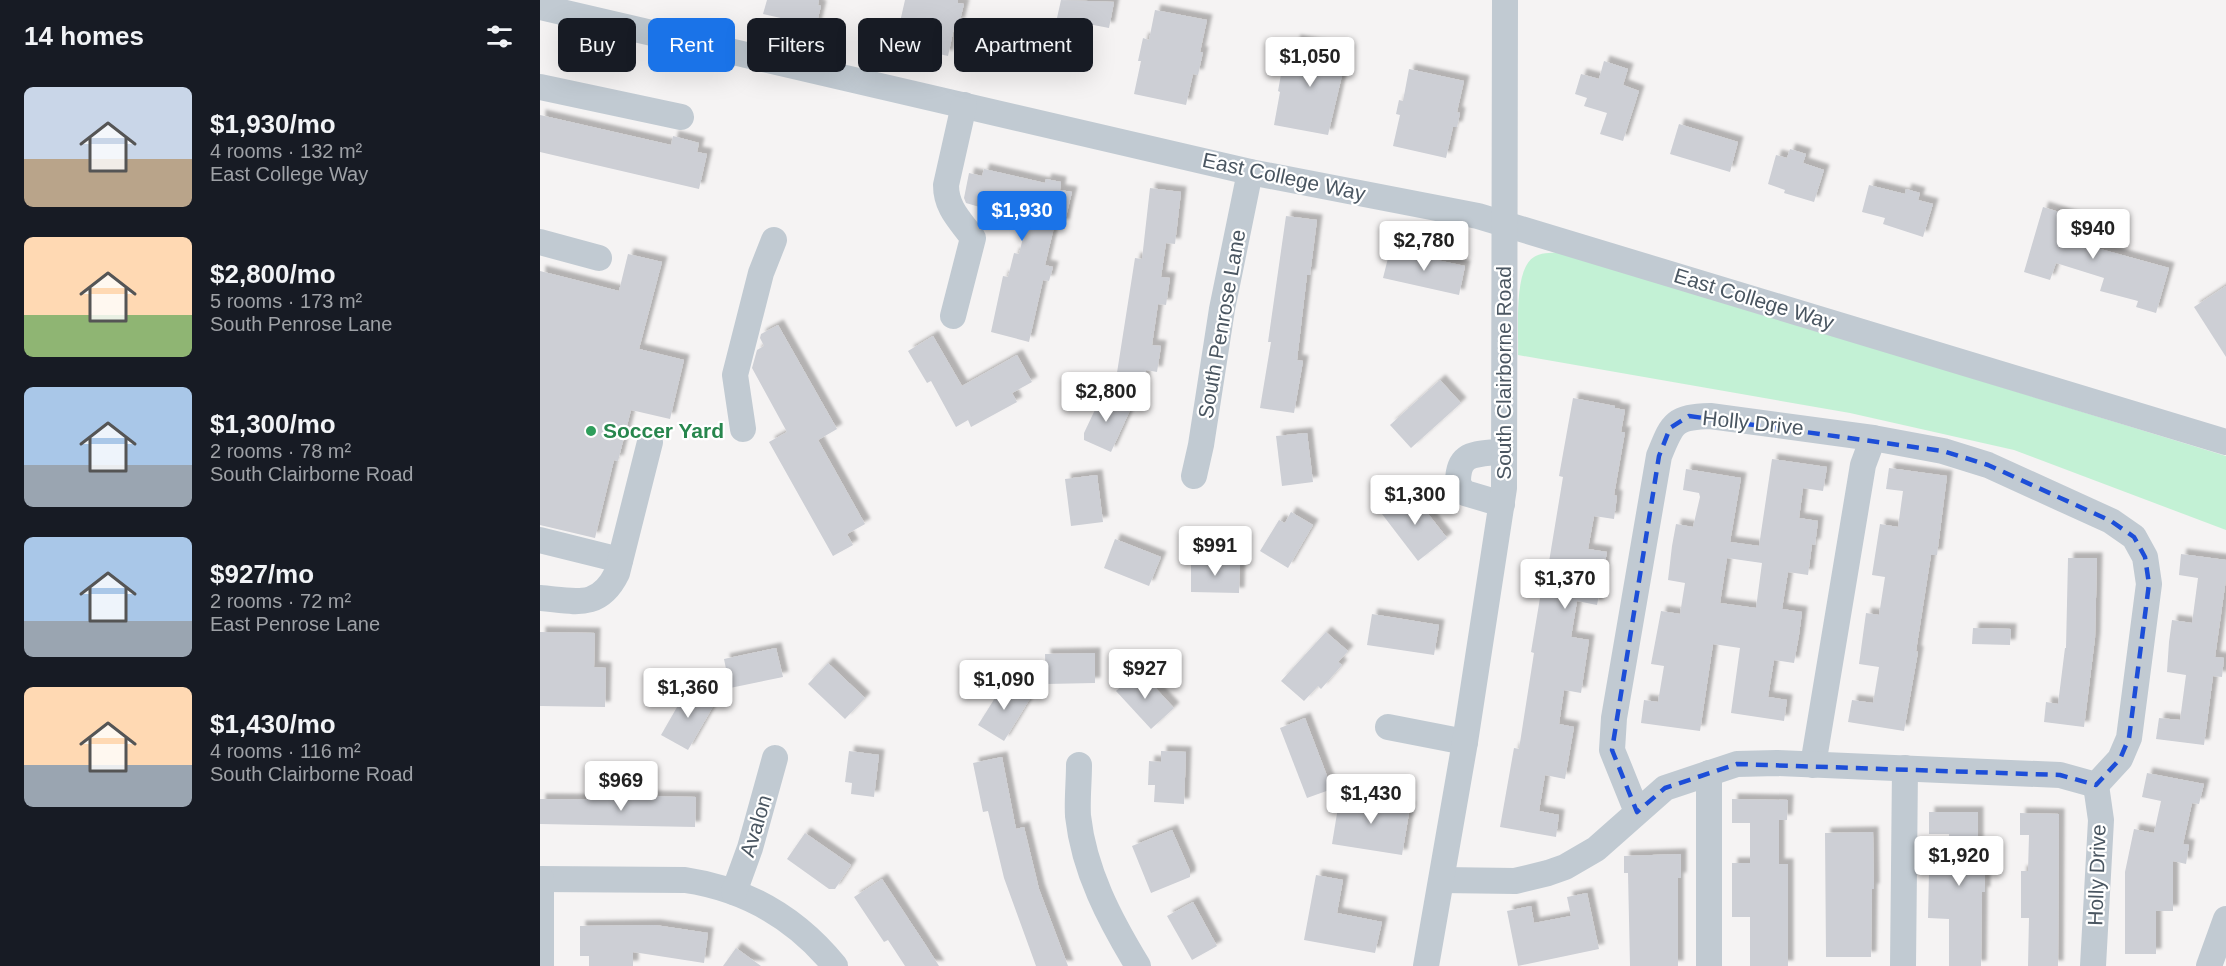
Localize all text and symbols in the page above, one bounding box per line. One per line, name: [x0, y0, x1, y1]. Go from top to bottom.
chip: Buy: [558, 18, 636, 72]
chip: Rent: [648, 18, 735, 72]
chip: Filters: [747, 18, 846, 72]
chip: New: [858, 18, 942, 72]
chip: Apartment: [954, 18, 1093, 72]
icon: filters: [483, 20, 516, 53]
text: 14 homes: [24, 21, 144, 51]
pin: $1,050: [1261, 37, 1359, 88]
text: $1,050: [1279, 45, 1341, 67]
text: $1,930/mo: [210, 109, 336, 139]
icon: home: [72, 111, 144, 183]
text: 4 rooms · 132 m²: [210, 140, 362, 162]
street label: East College Way: [1200, 148, 1368, 205]
text: East College Way: [210, 163, 368, 185]
pin: $1,930: [973, 191, 1071, 242]
text: $1,930: [991, 199, 1053, 221]
pin: $940: [2057, 209, 2129, 260]
text: $940: [2071, 217, 2115, 239]
pin: $2,780: [1375, 221, 1473, 272]
street label: South Penrose Lane: [1194, 228, 1249, 420]
text: $2,780: [1393, 229, 1455, 251]
text: $2,800/mo: [210, 259, 336, 289]
icon: home: [72, 261, 144, 333]
street label: East College Way: [1671, 263, 1837, 334]
street label: South Clairborne Road: [1492, 266, 1515, 480]
text: 5 rooms · 173 m²: [210, 290, 362, 312]
text: South Penrose Lane: [210, 313, 392, 335]
pin: $2,800: [1057, 372, 1155, 423]
text: $2,800: [1075, 380, 1137, 402]
street label: Holly Drive: [1701, 406, 1805, 439]
text: $1,300/mo: [210, 409, 336, 439]
icon: home: [72, 411, 144, 483]
place label: Soccer Yard: [603, 419, 724, 442]
marker: Soccer Yard: [584, 424, 598, 438]
text: 2 rooms · 78 m²: [210, 440, 351, 462]
text: South Clairborne Road: [210, 463, 413, 485]
pin: $1,300: [1366, 475, 1464, 526]
text: $1,300: [1384, 483, 1446, 505]
pin: $991: [1179, 526, 1251, 577]
text: $991: [1193, 534, 1237, 556]
text: $927/mo: [210, 559, 314, 589]
pin: $1,370: [1516, 559, 1614, 610]
icon: home: [72, 561, 144, 633]
text: $1,370: [1534, 567, 1596, 589]
text: 2 rooms · 72 m²: [210, 590, 351, 612]
text: East Penrose Lane: [210, 613, 380, 635]
pin: $927: [1109, 649, 1181, 700]
text: $927: [1123, 657, 1167, 679]
pin: $1,090: [955, 660, 1053, 711]
pin: $1,360: [639, 668, 737, 719]
text: $1,090: [973, 668, 1035, 690]
text: $1,360: [657, 676, 719, 698]
text: $1,430/mo: [210, 709, 336, 739]
icon: home: [72, 711, 144, 783]
text: 4 rooms · 116 m²: [210, 740, 361, 762]
pin: $969: [585, 761, 657, 812]
text: South Clairborne Road: [210, 763, 413, 785]
text: $969: [599, 769, 643, 791]
pin: $1,430: [1322, 774, 1420, 825]
text: $1,430: [1340, 782, 1402, 804]
street label: Avalon: [735, 792, 776, 860]
street label: Holly Drive: [2083, 824, 2110, 926]
pin: $1,920: [1910, 836, 2008, 887]
text: $1,920: [1928, 844, 1990, 866]

